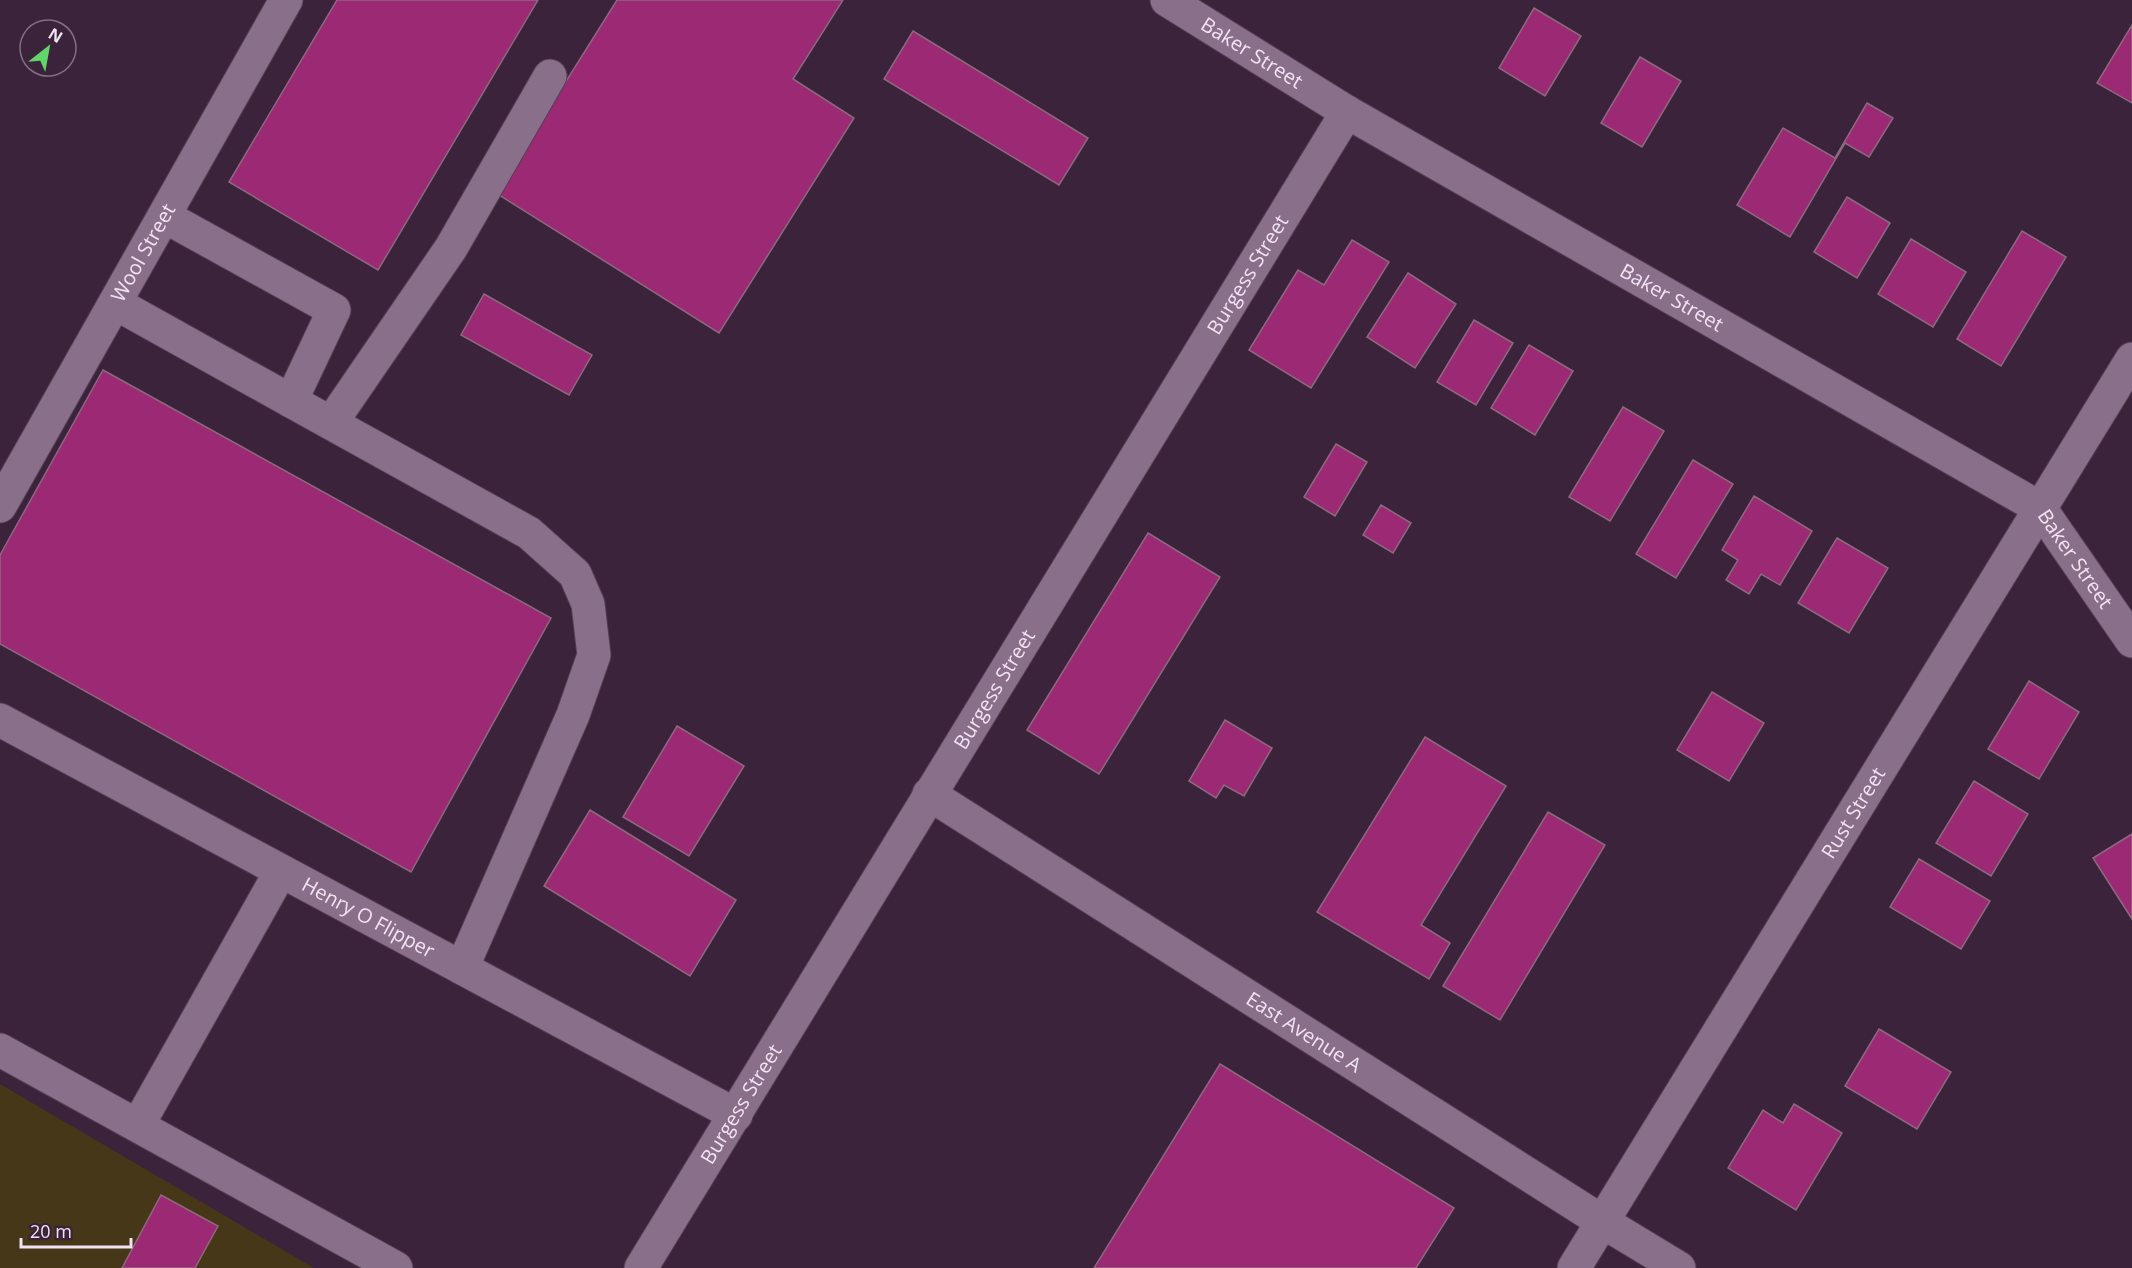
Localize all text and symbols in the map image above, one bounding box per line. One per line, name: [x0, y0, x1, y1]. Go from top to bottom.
street label: Baker Street: [1196, 11, 1308, 94]
north arrow: [18, 18, 78, 78]
text: N: [44, 22, 67, 48]
street label: Wool Street: [104, 198, 181, 306]
street label: Burgess Street: [1200, 209, 1294, 339]
street label: Baker Street: [1615, 257, 1729, 337]
street label: Baker Street: [2032, 504, 2119, 614]
street label: Burgess Street: [947, 624, 1041, 754]
street label: Rust Street: [1815, 762, 1891, 863]
street label: Henry O Flipper: [297, 871, 440, 964]
street label: East Avenue A: [1241, 985, 1367, 1078]
street label: Burgess Street: [694, 1039, 788, 1169]
scale bar: [21, 1211, 130, 1249]
text: 20 m: [30, 1219, 72, 1243]

